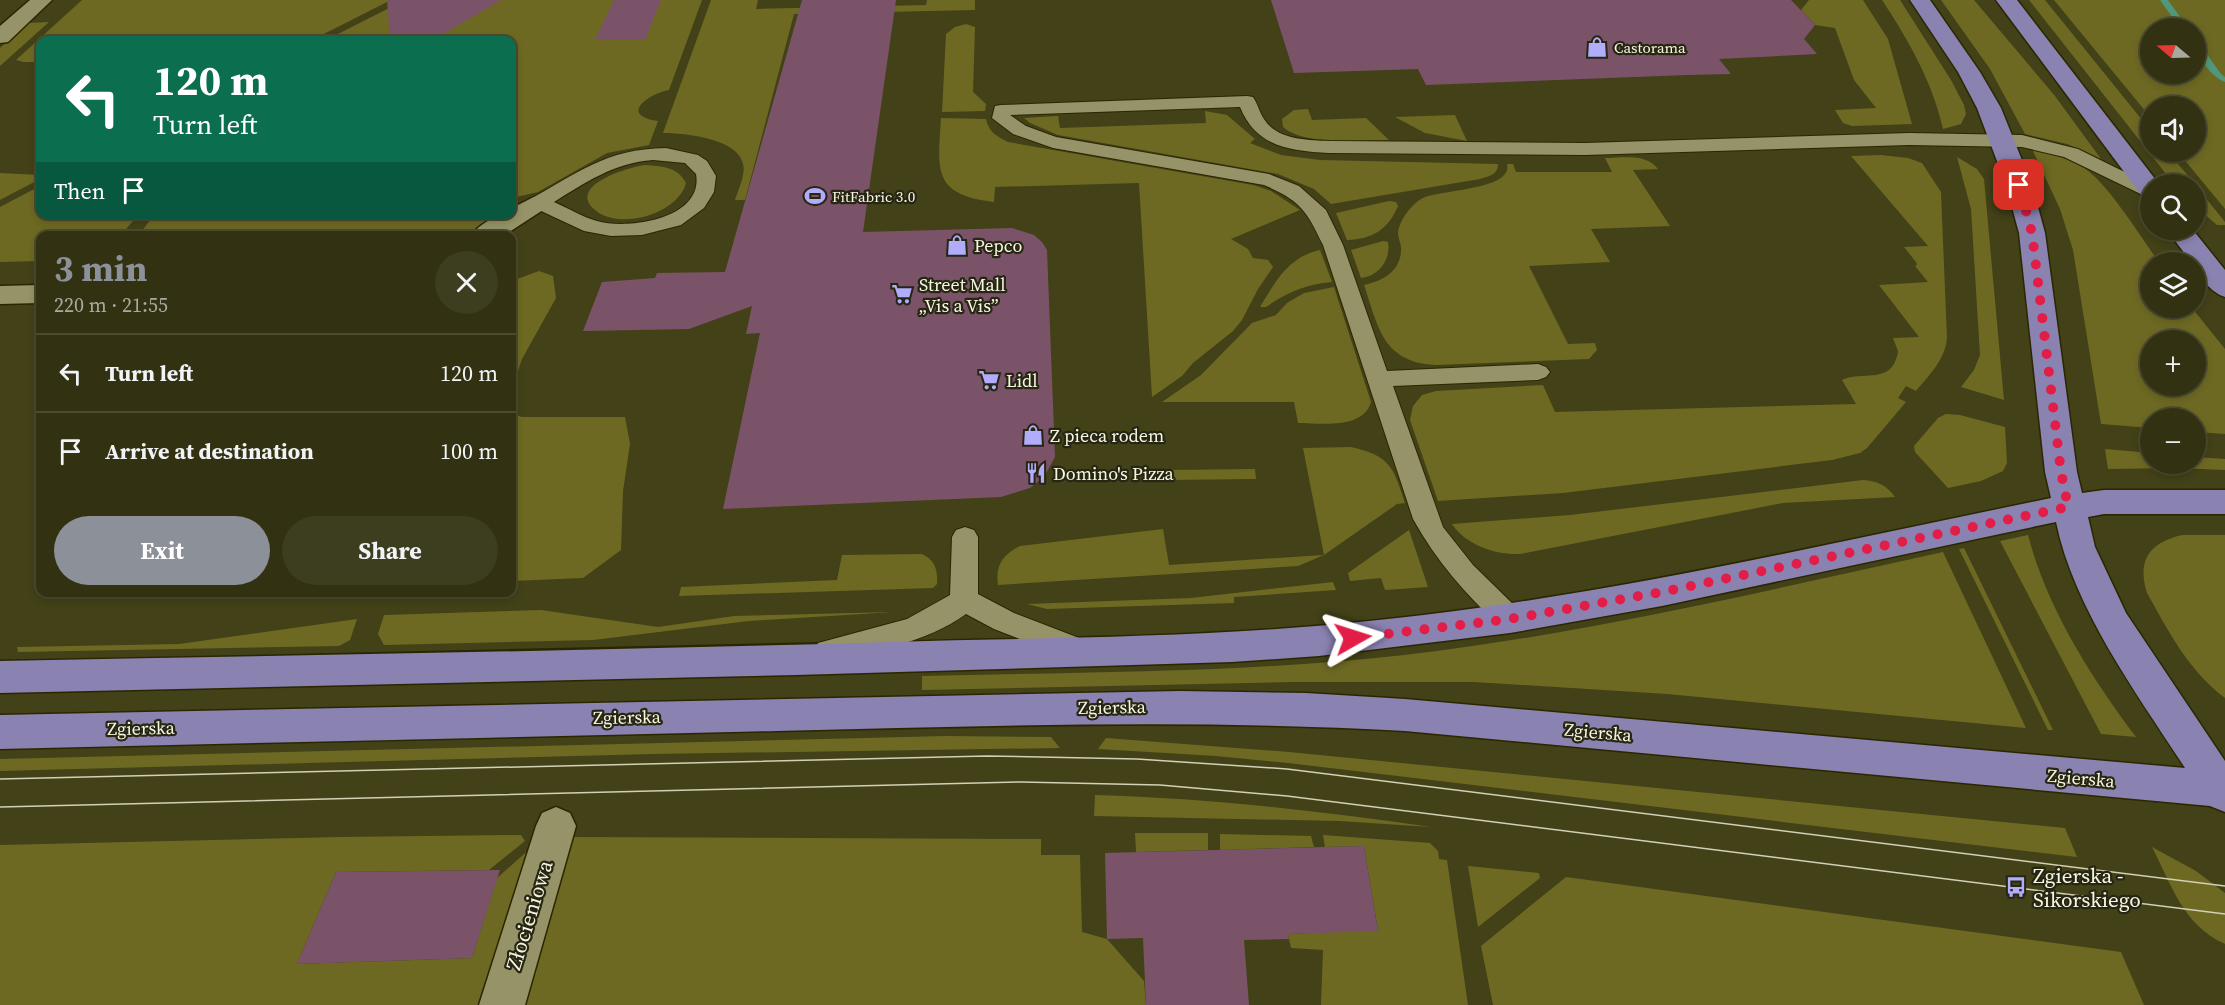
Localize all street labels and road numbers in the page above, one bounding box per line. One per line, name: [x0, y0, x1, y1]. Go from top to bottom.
street label: Zgierska: [1078, 694, 1147, 720]
street label: Zgierska: [593, 704, 662, 730]
street label: Zgierska: [107, 715, 176, 741]
street label: Zgierska: [1563, 717, 1634, 747]
street label: Zgierska: [2046, 763, 2117, 793]
street label: Złocieniowa: [499, 856, 560, 974]

